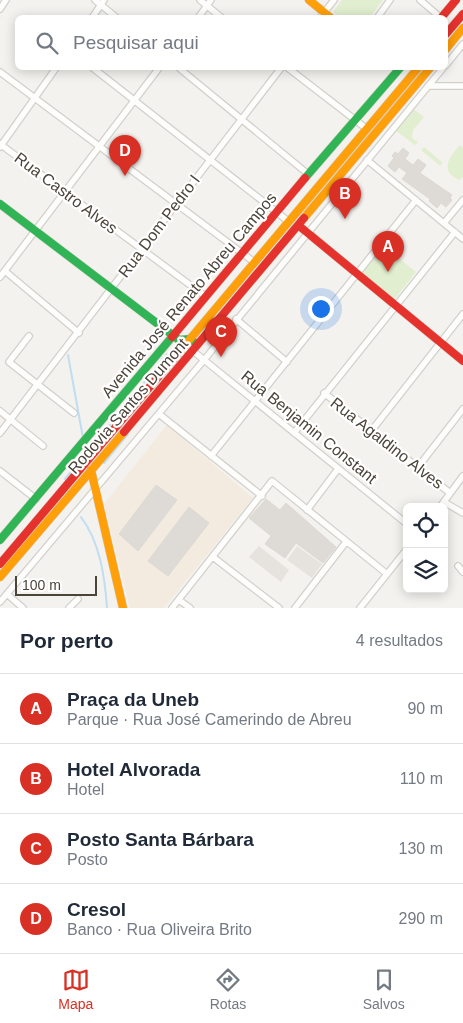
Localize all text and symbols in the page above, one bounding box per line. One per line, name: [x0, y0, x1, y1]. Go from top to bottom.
search box: [15, 15, 448, 70]
icon: search: [33, 29, 61, 57]
text: Pesquisar aqui: [73, 32, 199, 53]
pin: D: [109, 135, 141, 176]
street label: Rua Castro Alves: [12, 149, 120, 237]
street label: Rua Dom Pedro I: [115, 172, 203, 280]
pin: B: [329, 178, 361, 219]
street label: Avenida José Renato Abreu Campos: [97, 188, 281, 402]
pin: A: [372, 231, 404, 272]
your location: [308, 296, 334, 322]
pin: C: [205, 316, 237, 357]
street label: Rodovia Santos Dumont: [65, 335, 192, 477]
street label: Rua Benjamin Constant: [238, 367, 380, 487]
street label: Rua Agaldino Alves: [327, 394, 447, 492]
map controls: [403, 503, 448, 593]
button: locate: [403, 503, 448, 548]
button: layers: [403, 548, 448, 593]
scale bar: [15, 573, 98, 596]
text: 100 m: [22, 577, 61, 593]
text: Por perto: [20, 629, 113, 652]
text: 4 resultados: [356, 632, 443, 649]
text: Praça da Uneb: [67, 689, 199, 710]
text: A: [30, 700, 42, 717]
text: 90 m: [407, 700, 443, 717]
text: Parque · Rua José Camerindo de Abreu: [67, 711, 352, 728]
text: Hotel Alvorada: [67, 759, 200, 780]
text: B: [30, 770, 42, 787]
text: 110 m: [400, 770, 443, 787]
text: Hotel: [67, 781, 104, 798]
text: Posto Santa Bárbara: [67, 829, 254, 850]
text: C: [30, 840, 42, 857]
text: 130 m: [399, 840, 443, 857]
text: Posto: [67, 851, 108, 868]
text: Cresol: [67, 899, 126, 920]
text: D: [30, 910, 42, 927]
text: 290 m: [399, 910, 443, 927]
text: Banco · Rua Oliveira Brito: [67, 921, 252, 938]
tab: Mapa: [58, 966, 93, 1012]
tab: Rotas: [210, 966, 246, 1012]
tab: Salvos: [363, 966, 405, 1012]

